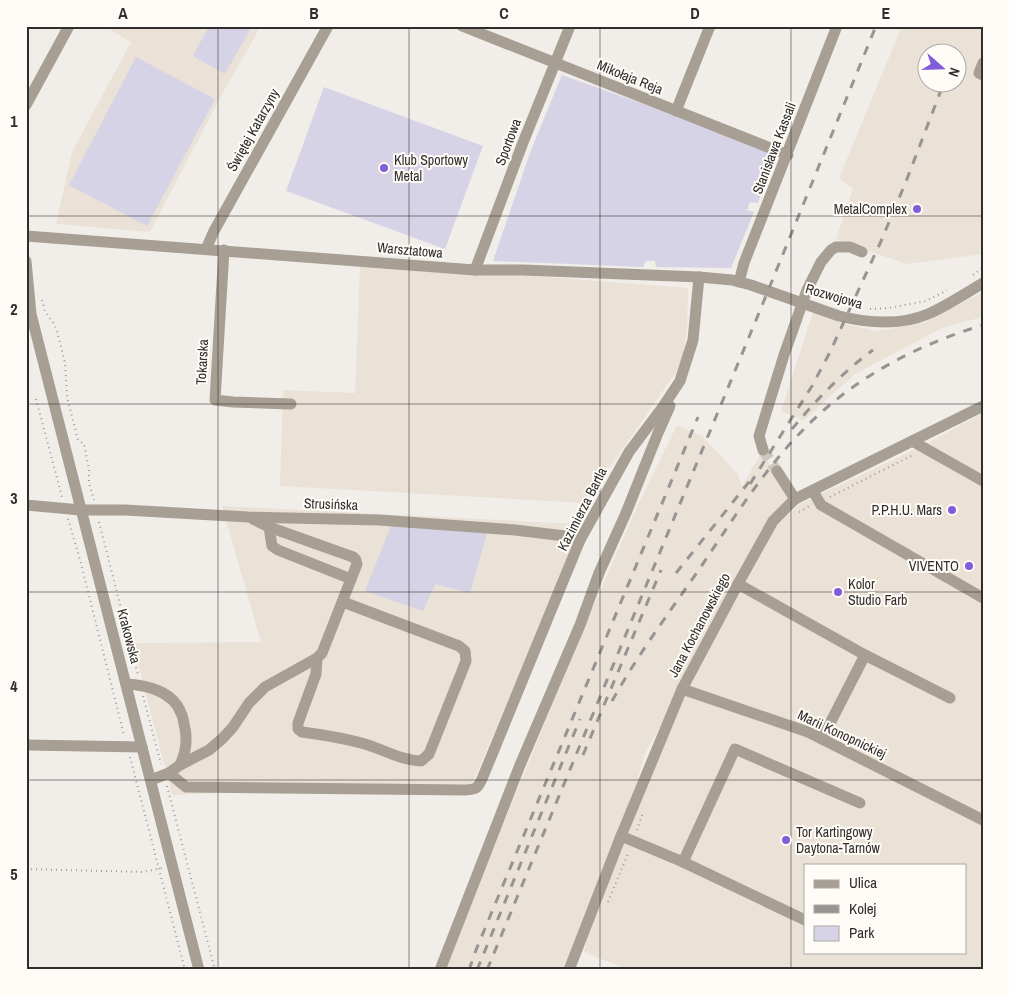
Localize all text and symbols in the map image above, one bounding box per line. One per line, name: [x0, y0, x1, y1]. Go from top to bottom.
text: A: [118, 2, 128, 24]
text: B: [309, 2, 319, 24]
text: C: [499, 2, 509, 24]
text: D: [690, 2, 700, 24]
text: E: [882, 2, 891, 24]
north arrow: [916, 42, 966, 92]
street label: Mikołaja Reja: [594, 56, 666, 99]
text: N: [944, 65, 964, 79]
street label: Świętej Katarzyny: [223, 85, 283, 175]
street label: Stanisława Kassali: [748, 99, 800, 197]
text: 1: [10, 110, 18, 132]
street label: Sportowa: [491, 116, 525, 168]
place label: Klub Sportowy Metal: [394, 151, 468, 185]
marker: Klub Sportowy Metal: [378, 162, 390, 174]
place label: MetalComplex: [834, 200, 907, 218]
marker: MetalComplex: [911, 203, 923, 215]
street label: Warsztatowa: [376, 238, 444, 262]
street label: Rozwojowa: [803, 279, 865, 313]
text: 2: [10, 298, 18, 320]
street label: Tokarska: [192, 338, 212, 385]
street label: Kazimierza Bartla: [553, 464, 611, 554]
text: 3: [10, 487, 18, 509]
street label: Strusińska: [304, 494, 359, 514]
place label: P.P.H.U. Mars: [872, 501, 942, 519]
marker: P.P.H.U. Mars: [946, 504, 958, 516]
place label: VIVENTO: [909, 557, 959, 575]
marker: VIVENTO: [963, 560, 975, 572]
street label: Jana Kochanowskiego: [664, 570, 734, 680]
place label: Kolor Studio Farb: [848, 575, 907, 609]
marker: Kolor Studio Farb: [832, 586, 844, 598]
street label: Krakowska: [113, 607, 145, 666]
text: 4: [10, 675, 18, 697]
street label: Marii Konopnickiej: [795, 706, 889, 762]
place label: Tor Kartingowy Daytona-Tarnów: [796, 823, 881, 857]
marker: Tor Kartingowy Daytona-Tarnów: [780, 834, 792, 846]
text: 5: [10, 863, 18, 885]
legend: [804, 864, 966, 954]
text: Ulica: [849, 872, 877, 893]
text: Kolej: [849, 898, 876, 919]
text: Park: [849, 922, 875, 943]

